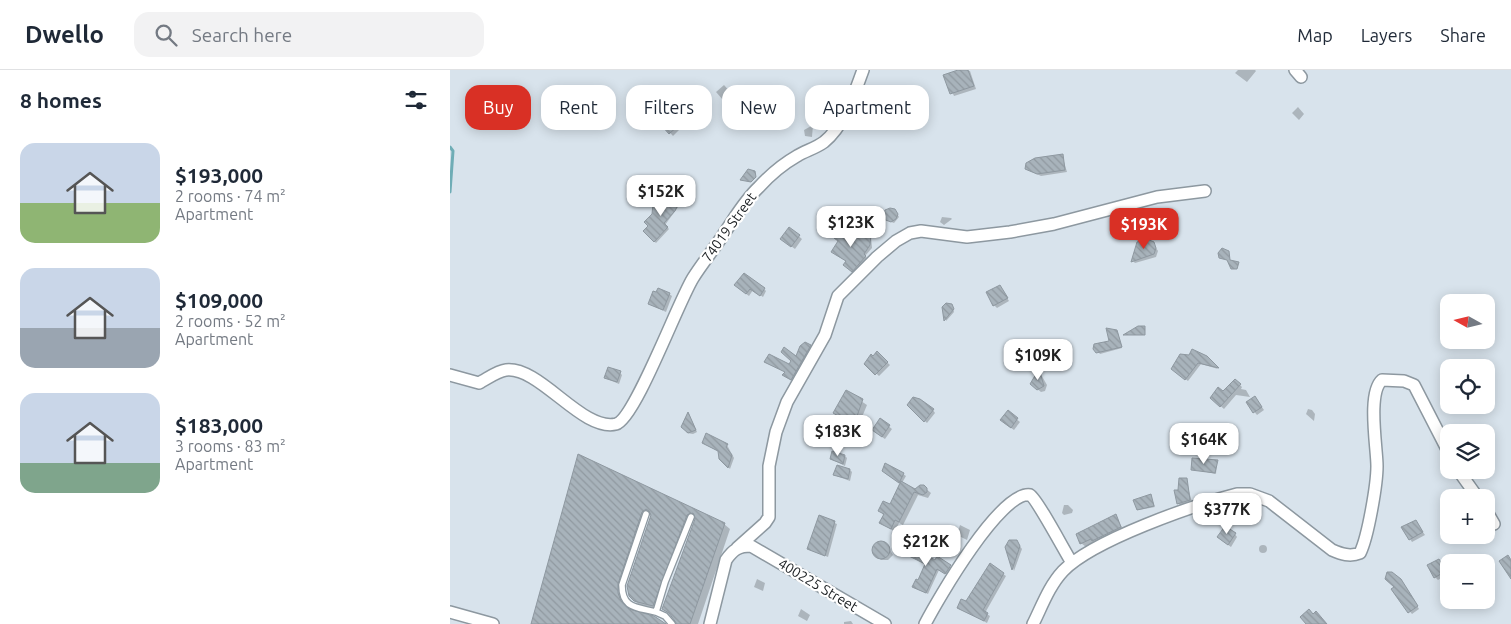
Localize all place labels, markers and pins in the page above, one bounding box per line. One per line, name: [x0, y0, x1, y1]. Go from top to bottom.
pin: $152K: [626, 174, 696, 217]
pin: $123K: [816, 206, 886, 248]
pin: $193K: [1109, 208, 1179, 250]
pin: $109K: [1003, 338, 1073, 381]
pin: $183K: [803, 414, 873, 457]
pin: $164K: [1169, 422, 1239, 465]
pin: $377K: [1192, 492, 1262, 535]
pin: $212K: [891, 524, 961, 567]

